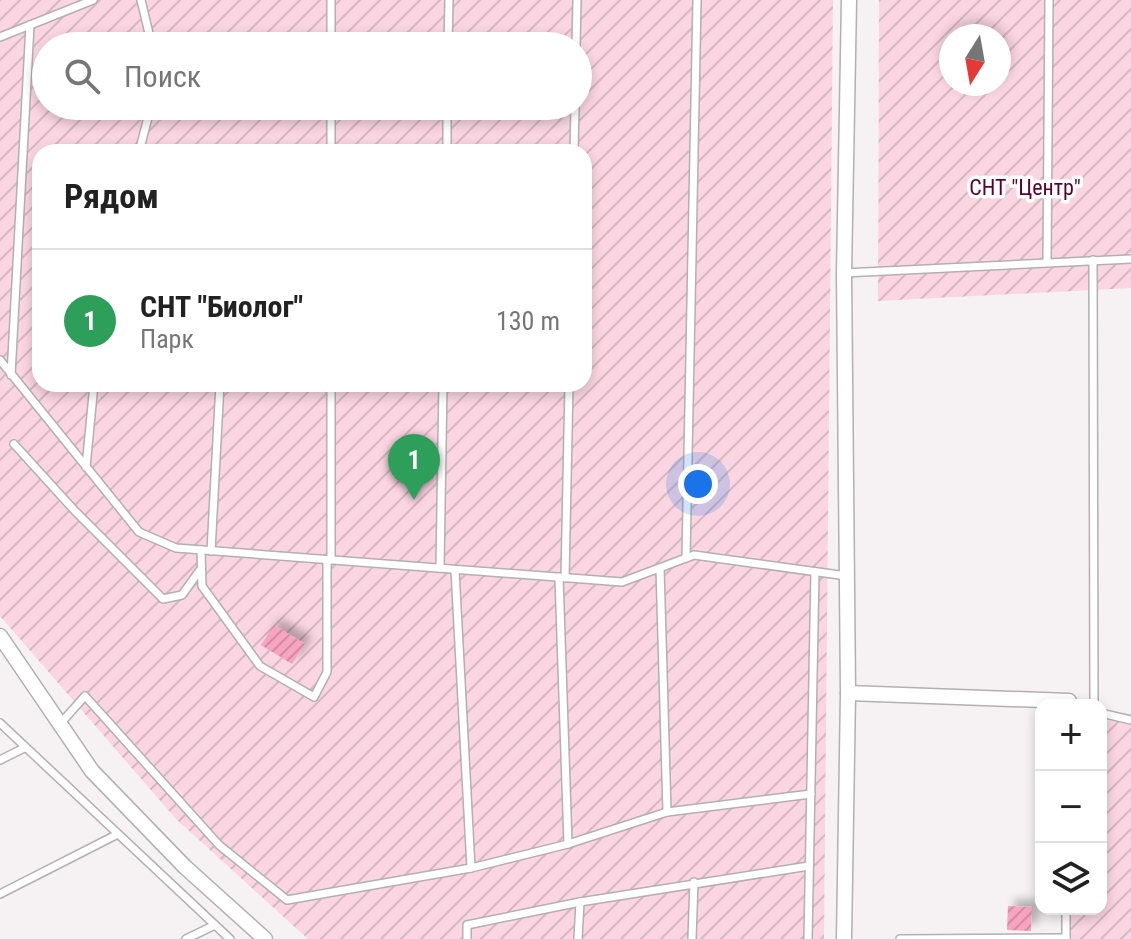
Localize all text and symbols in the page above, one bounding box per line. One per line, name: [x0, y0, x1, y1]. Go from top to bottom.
north arrow: [939, 24, 1011, 96]
search box: [32, 32, 592, 120]
icon: search: [60, 54, 104, 98]
text: Поиск: [124, 59, 201, 94]
park label: СНТ "Центр": [969, 175, 1081, 200]
text: Рядом: [64, 176, 159, 216]
text: СНТ "Биолог": [140, 289, 303, 324]
text: 1: [83, 306, 97, 336]
text: 130 m: [496, 306, 560, 336]
text: Парк: [140, 324, 194, 354]
pin: 1: [388, 434, 440, 500]
your location: [678, 464, 718, 504]
map controls: [1035, 699, 1107, 915]
button: +: [1035, 699, 1107, 771]
button: −: [1035, 771, 1107, 843]
button: layers: [1035, 843, 1107, 915]

